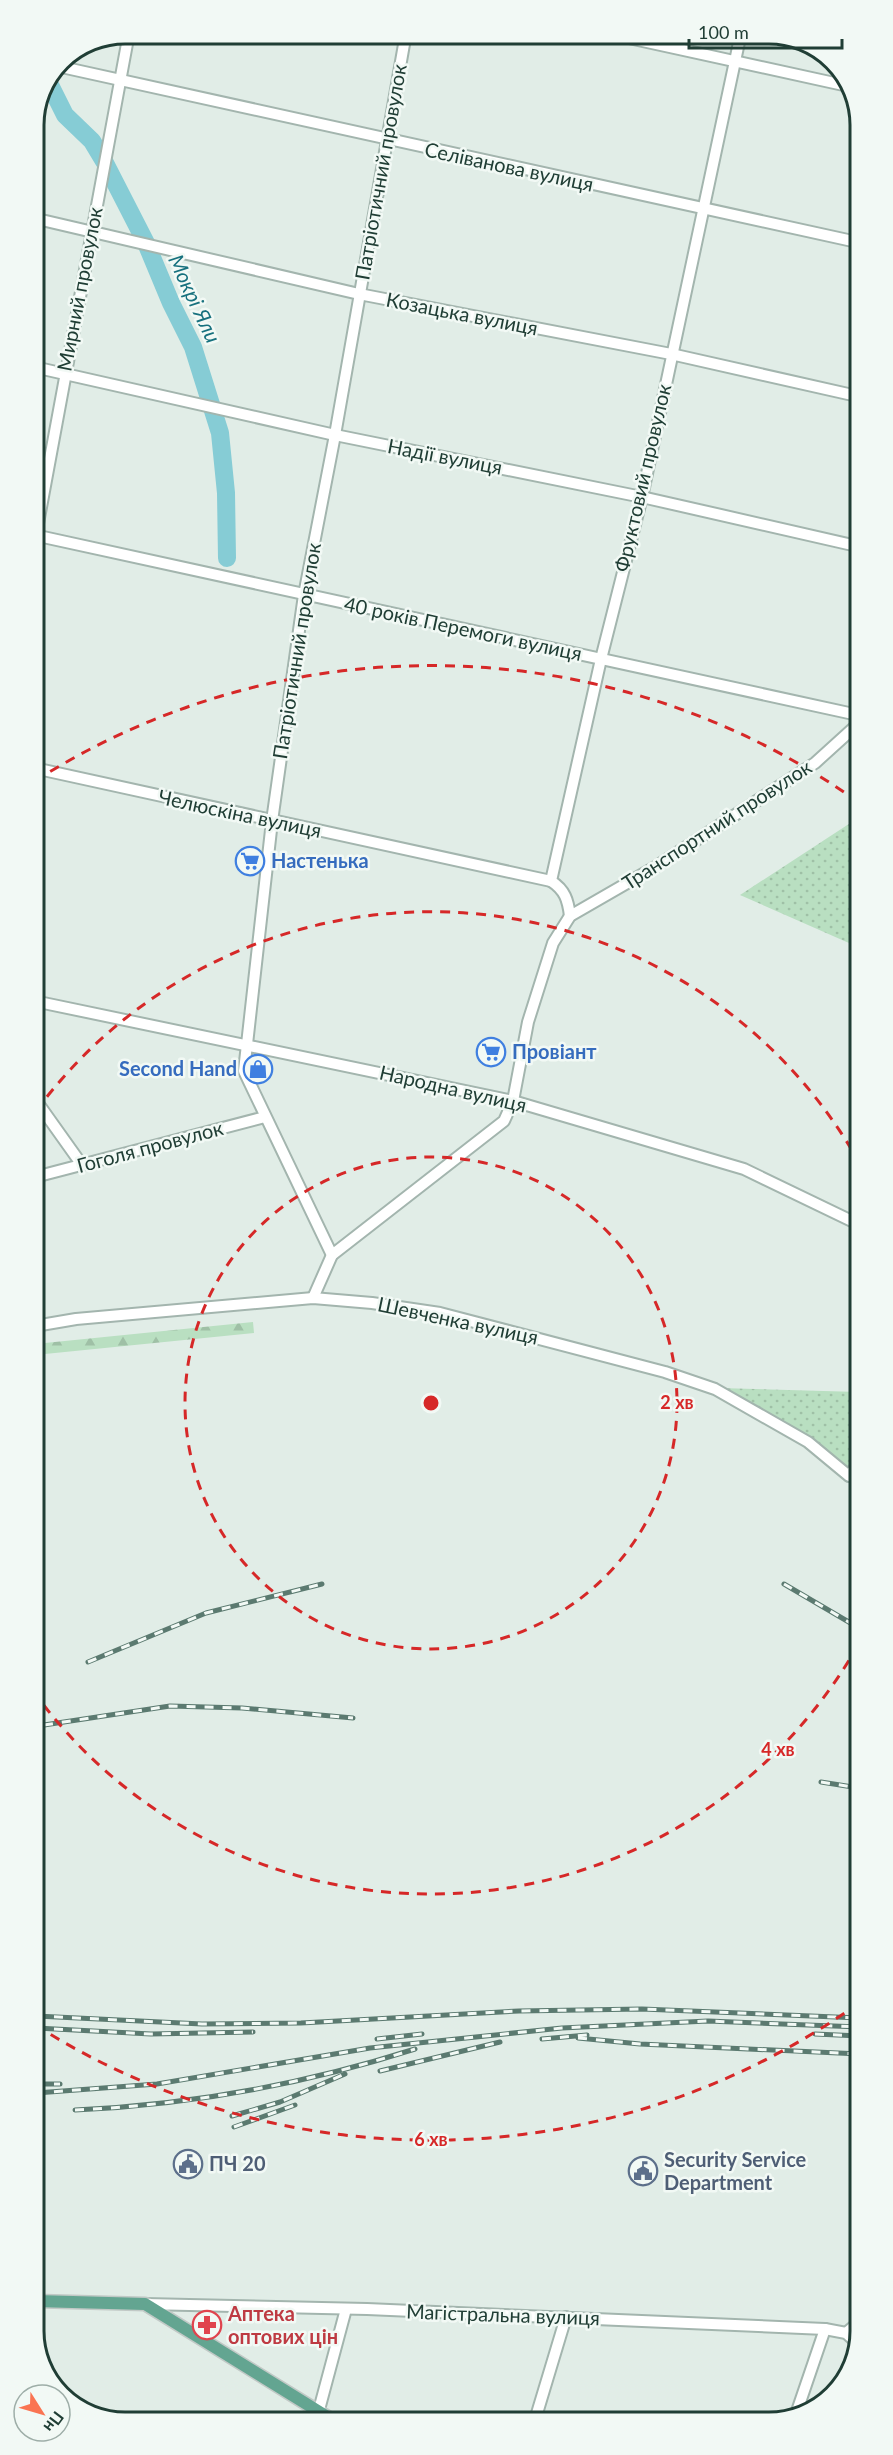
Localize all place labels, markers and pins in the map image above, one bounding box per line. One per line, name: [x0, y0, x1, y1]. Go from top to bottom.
supermarket icon: Настенька: [234, 845, 266, 877]
place label: Настенька: [271, 848, 369, 872]
supermarket icon: Провіант: [475, 1036, 507, 1068]
place label: Провіант: [512, 1039, 597, 1063]
shop icon: Second Hand: [242, 1053, 274, 1085]
place label: Second Hand: [119, 1056, 237, 1080]
centre of rings: [421, 1393, 441, 1413]
place label: Security Service Department: [664, 2147, 807, 2194]
public building icon: ПЧ 20: [172, 2148, 204, 2180]
place label: ПЧ 20: [209, 2151, 266, 2175]
public building icon: Security Service Department: [627, 2155, 659, 2187]
place label: Аптека оптових цін: [227, 2301, 338, 2348]
pharmacy icon: Аптека оптових цін: [191, 2309, 223, 2341]

